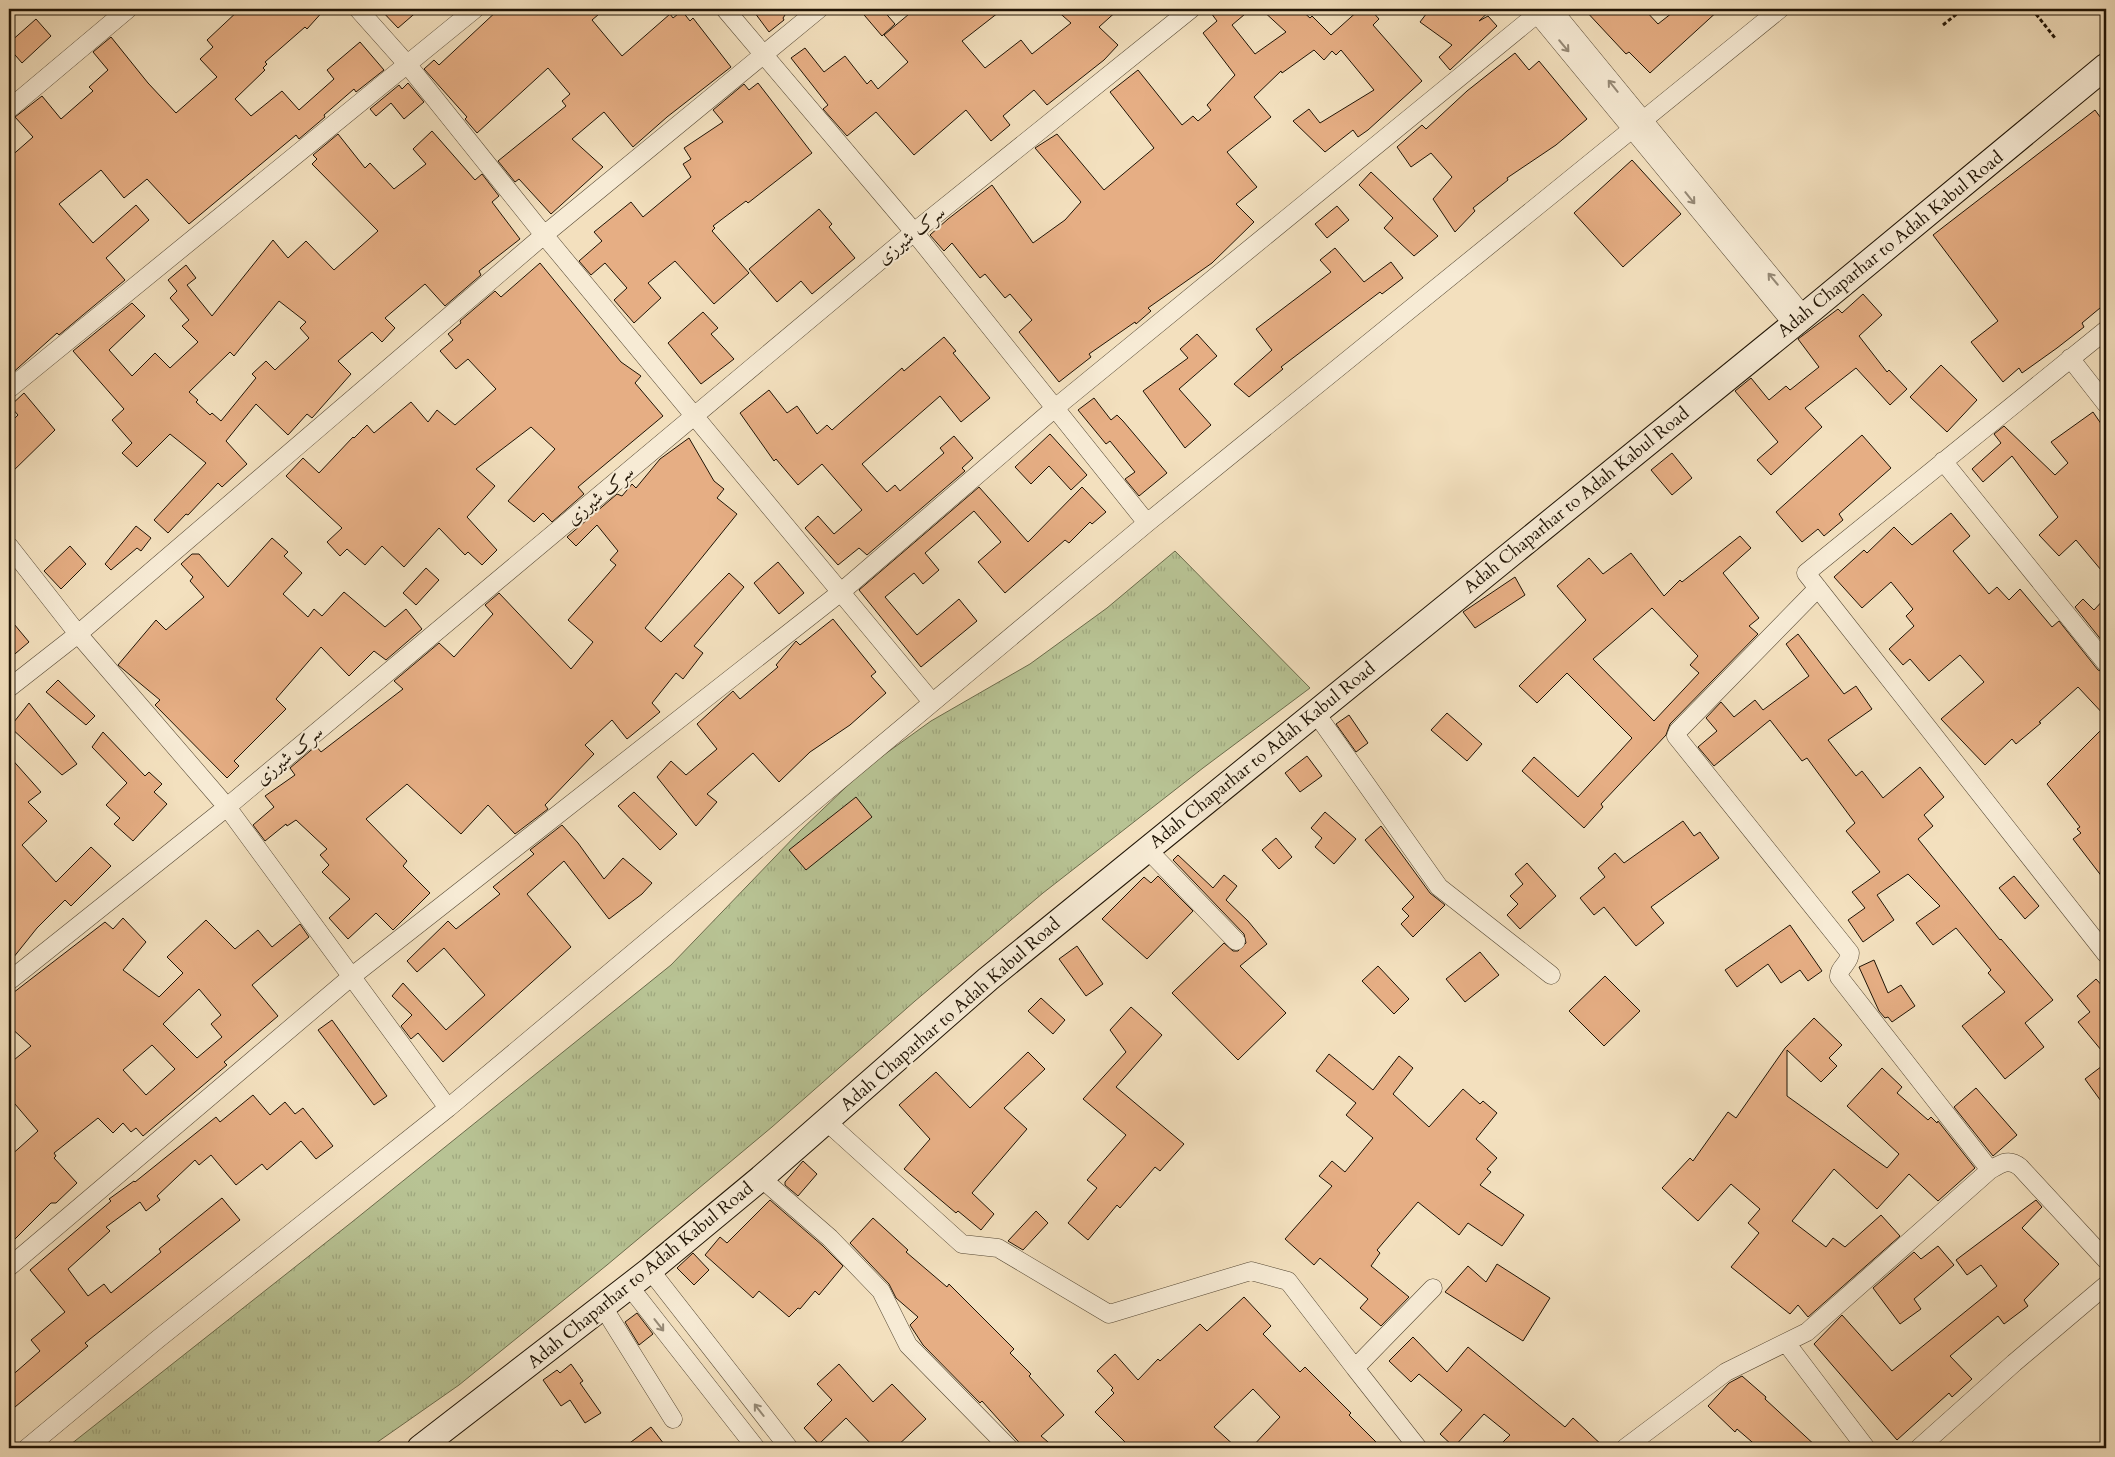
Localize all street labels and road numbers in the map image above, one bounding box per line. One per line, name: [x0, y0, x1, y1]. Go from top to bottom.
street label: Adah Chaparhar to Adah Kabul Road: [1772, 145, 2009, 343]
street label: سرک شیرزی: [872, 200, 951, 271]
street label: Adah Chaparhar to Adah Kabul Road: [1458, 401, 1695, 599]
street label: سرک شیرزی: [561, 460, 639, 531]
street label: Adah Chaparhar to Adah Kabul Road: [1144, 656, 1381, 854]
street label: سرک شیرزی: [250, 720, 328, 791]
street label: Adah Chaparhar to Adah Kabul Road: [835, 911, 1066, 1117]
street label: Adah Chaparhar to Adah Kabul Road: [522, 1176, 759, 1374]

